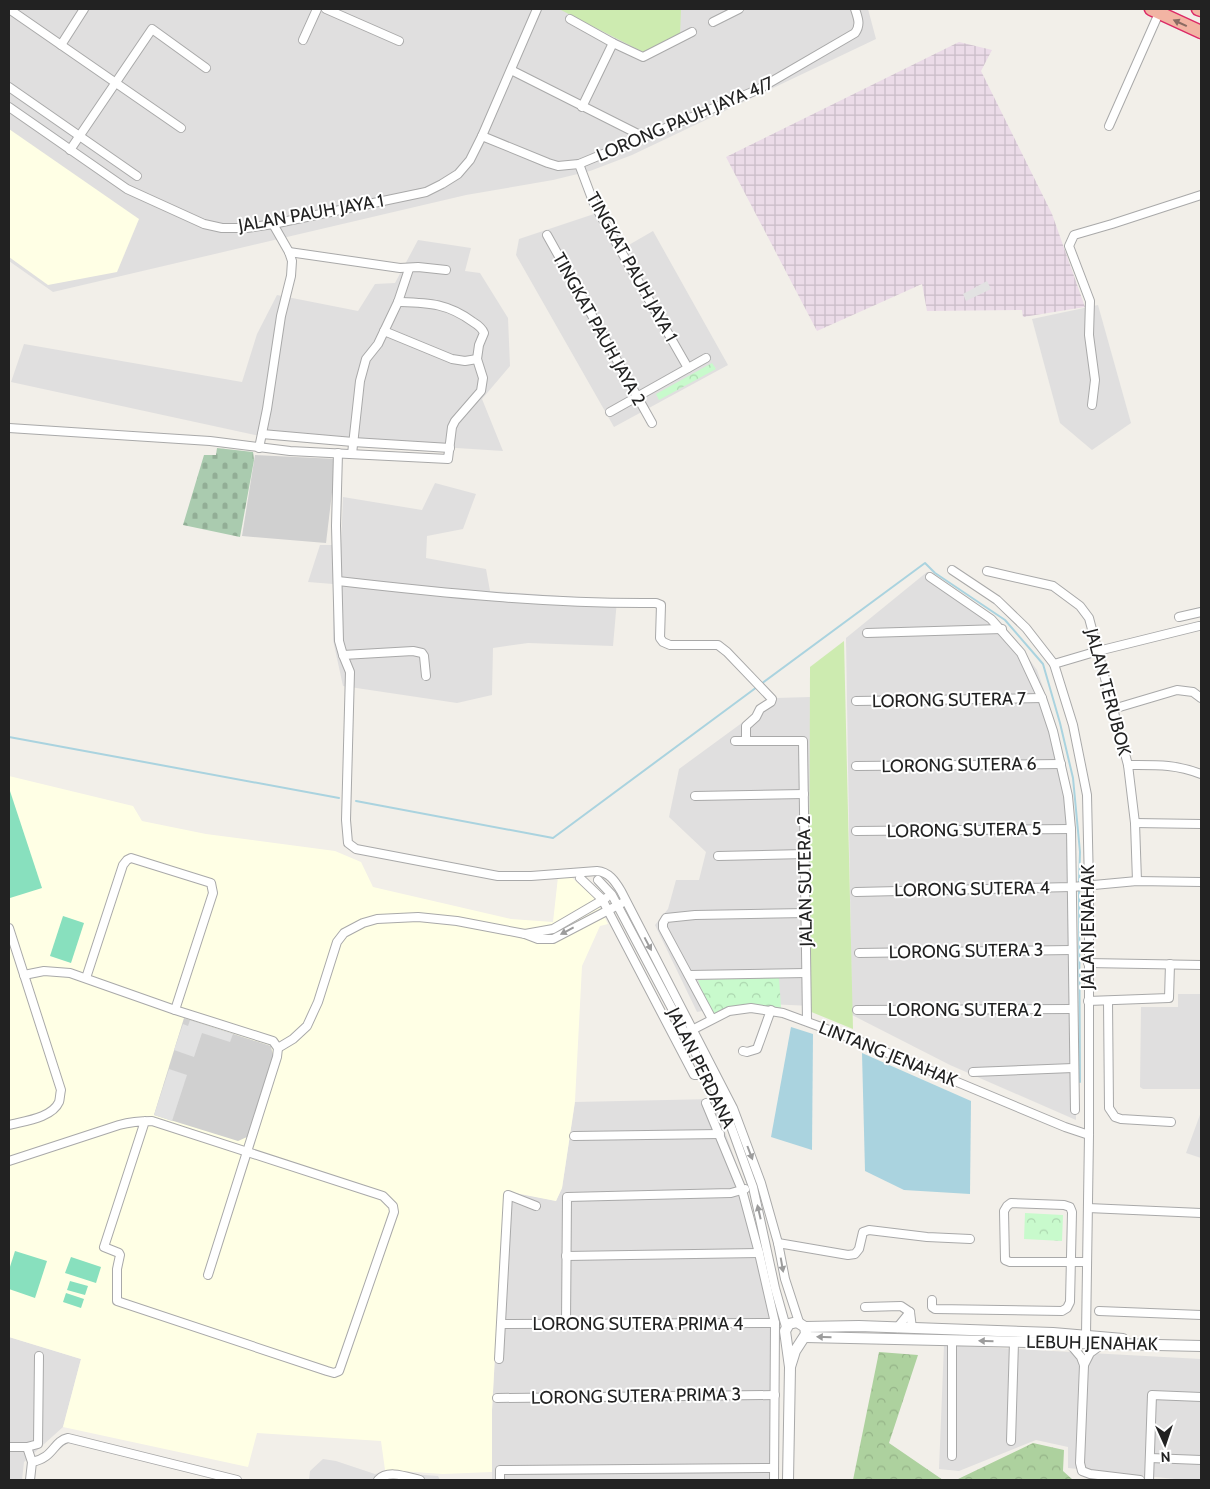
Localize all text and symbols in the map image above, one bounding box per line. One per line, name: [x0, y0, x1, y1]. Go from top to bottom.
one-way arrow: [1173, 18, 1187, 26]
street label: LORONG PAUH JAYA 4/7: [593, 72, 777, 166]
street label: TINGKAT PAUH JAYA 1: [582, 188, 682, 346]
street label: JALAN PAUH JAYA 1: [236, 189, 385, 237]
street label: TINGKAT PAUH JAYA 2: [548, 249, 650, 409]
street label: JALAN TERUBOK: [1080, 625, 1136, 759]
street label: LORONG SUTERA 7: [872, 688, 1026, 712]
street label: LORONG SUTERA 6: [881, 753, 1037, 777]
street label: JALAN SUTERA 2: [793, 815, 817, 948]
street label: LORONG SUTERA 5: [886, 818, 1042, 842]
street label: JALAN JENAHAK: [1077, 864, 1099, 990]
street label: LORONG SUTERA 4: [894, 877, 1050, 901]
one-way arrow: [560, 927, 575, 935]
one-way arrow: [644, 937, 652, 952]
street label: LORONG SUTERA 3: [888, 939, 1044, 963]
street label: LORONG SUTERA 2: [888, 999, 1042, 1021]
street label: JALAN PERDANA: [662, 1003, 740, 1132]
street label: LINTANG JENAHAK: [816, 1016, 961, 1092]
one-way arrow: [747, 1146, 755, 1160]
one-way arrow: [755, 1204, 763, 1219]
one-way arrow: [779, 1257, 787, 1273]
street label: LORONG SUTERA PRIMA 4: [533, 1313, 743, 1335]
street label: LEBUH JENAHAK: [1026, 1331, 1159, 1355]
one-way arrow: [816, 1333, 832, 1341]
one-way arrow: [978, 1337, 994, 1345]
street label: LORONG SUTERA PRIMA 3: [531, 1383, 741, 1409]
north arrow: [1140, 1419, 1190, 1469]
text: N: [1160, 1448, 1171, 1466]

